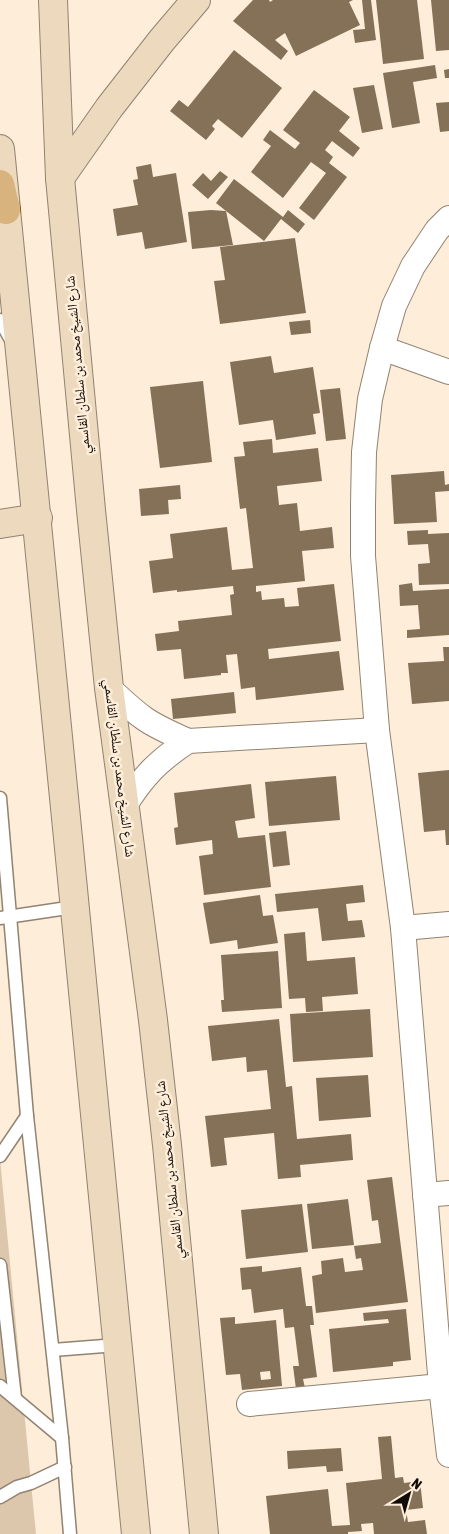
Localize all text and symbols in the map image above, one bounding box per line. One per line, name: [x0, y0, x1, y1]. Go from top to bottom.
street label: شارع الشيخ محمد بن سلطان القاسمي: [61, 275, 96, 455]
street label: شارع الشيخ محمد بن سلطان القاسمي: [98, 678, 139, 858]
street label: شارع الشيخ محمد بن سلطان القاسمي: [152, 1080, 190, 1260]
north arrow: [384, 1469, 434, 1519]
text: N: [409, 1475, 425, 1492]

